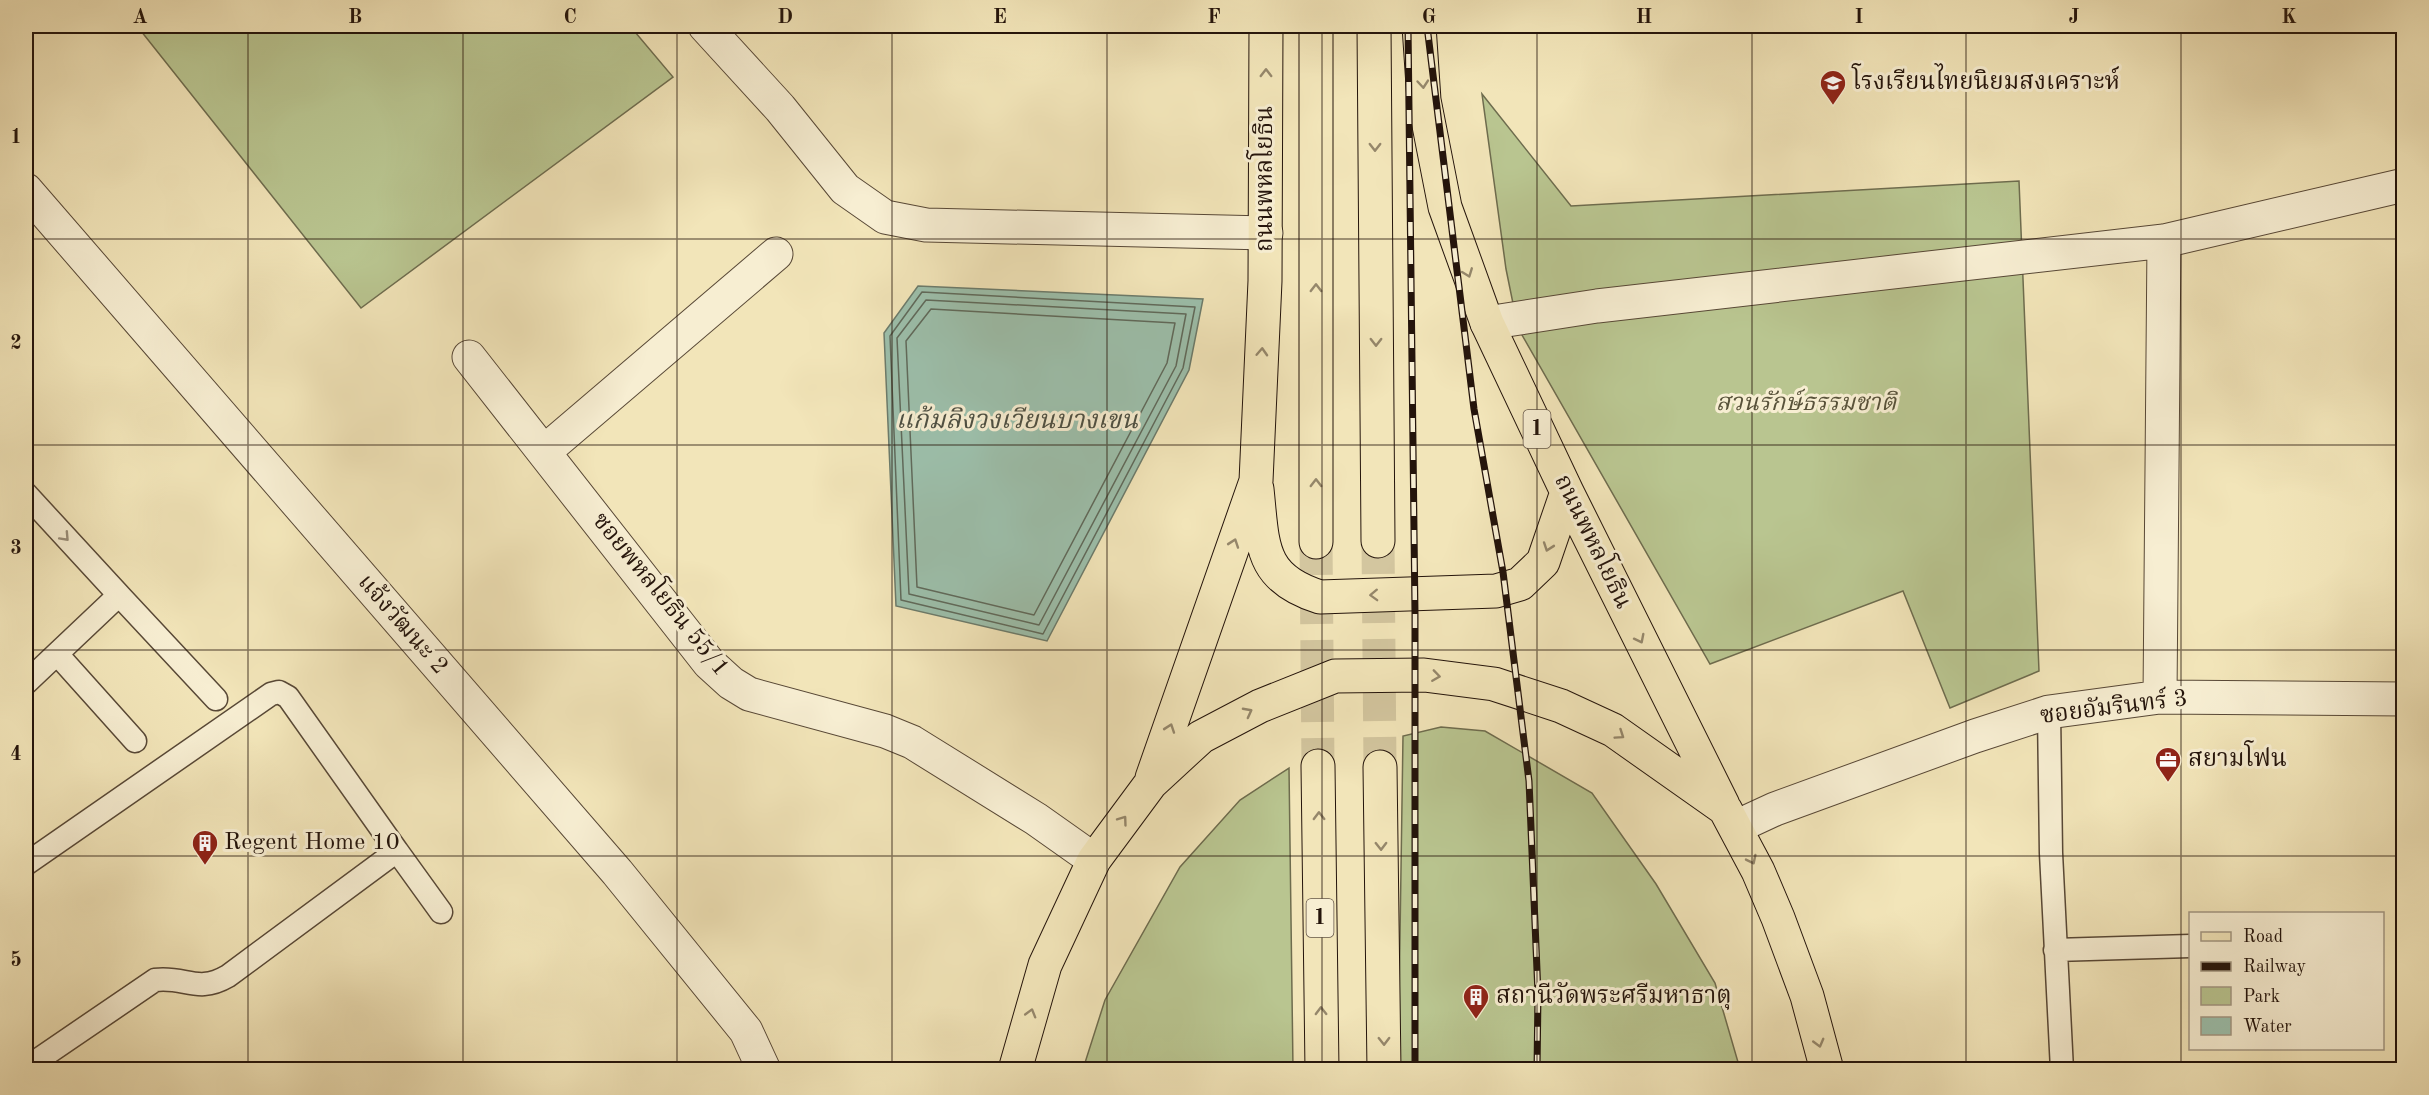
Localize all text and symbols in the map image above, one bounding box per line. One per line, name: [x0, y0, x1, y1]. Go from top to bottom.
text: A: [132, 8, 148, 28]
text: B: [348, 8, 362, 28]
text: C: [563, 8, 577, 28]
text: D: [777, 8, 793, 28]
text: E: [993, 8, 1007, 28]
text: F: [1207, 8, 1221, 28]
text: G: [1422, 8, 1436, 28]
text: H: [1636, 8, 1652, 28]
text: I: [1855, 8, 1863, 28]
text: J: [2069, 8, 2080, 28]
text: K: [2281, 8, 2297, 28]
place label: โรงเรียนไทยนิยมสงเคราะห์: [1851, 63, 2120, 95]
school or university icon: โรงเรียนไทยนิยมสงเคราะห์: [1818, 68, 1848, 106]
one-way arrow: [1260, 69, 1272, 78]
one-way arrow: [1416, 79, 1429, 88]
street label: ถนนพหลโยธิน: [1246, 106, 1278, 252]
text: 1: [10, 128, 22, 148]
one-way arrow: [1369, 142, 1381, 151]
one-way arrow: [1461, 267, 1473, 278]
one-way arrow: [1310, 284, 1322, 293]
text: 2: [10, 334, 22, 354]
one-way arrow: [1370, 337, 1382, 346]
one-way arrow: [1255, 348, 1268, 357]
park label: สวนรักษ์ธรรมชาติ: [1716, 388, 1898, 416]
water label: แก้มลิงวงเวียนบางเขน: [896, 405, 1139, 434]
road number: 1: [1524, 410, 1550, 448]
street label: ถนนพหลโยธิน: [1549, 468, 1642, 613]
one-way arrow: [1310, 479, 1322, 488]
street label: ซอยพหลโยธิน 55/1: [587, 504, 739, 681]
one-way arrow: [58, 530, 69, 540]
one-way arrow: [1226, 538, 1239, 549]
text: 3: [10, 539, 22, 559]
one-way arrow: [1543, 541, 1555, 552]
street label: แจ้งวัฒนะ 2: [352, 568, 455, 680]
one-way arrow: [1369, 589, 1378, 602]
one-way arrow: [1633, 633, 1645, 644]
one-way arrow: [1431, 670, 1440, 682]
street label: ซอยอัมรินทร์ 3: [2038, 681, 2189, 729]
one-way arrow: [1242, 708, 1252, 719]
one-way arrow: [1162, 723, 1175, 733]
one-way arrow: [1613, 728, 1624, 739]
place label: สยามโฟน: [2188, 740, 2287, 772]
text: 4: [10, 745, 22, 765]
office icon: สยามโฟน: [2153, 745, 2183, 783]
one-way arrow: [1313, 812, 1325, 821]
one-way arrow: [1116, 815, 1127, 826]
building icon: Regent Home 10: [190, 828, 220, 866]
place label: Regent Home 10: [224, 831, 400, 855]
one-way arrow: [1375, 842, 1388, 851]
one-way arrow: [1745, 854, 1757, 865]
road number: 1: [1306, 899, 1334, 937]
legend: [2189, 912, 2384, 1050]
text: Road: [2243, 928, 2283, 946]
text: 5: [10, 950, 22, 971]
text: Railway: [2243, 958, 2306, 976]
building icon: สถานีวัดพระศรีมหาธาตุ: [1461, 982, 1491, 1020]
place label: สถานีวัดพระศรีมหาธาตุ: [1496, 982, 1732, 1010]
text: Park: [2243, 988, 2280, 1006]
one-way arrow: [1315, 1007, 1328, 1016]
one-way arrow: [1024, 1008, 1036, 1019]
text: Water: [2243, 1018, 2292, 1036]
one-way arrow: [1378, 1037, 1390, 1046]
one-way arrow: [1812, 1038, 1825, 1048]

